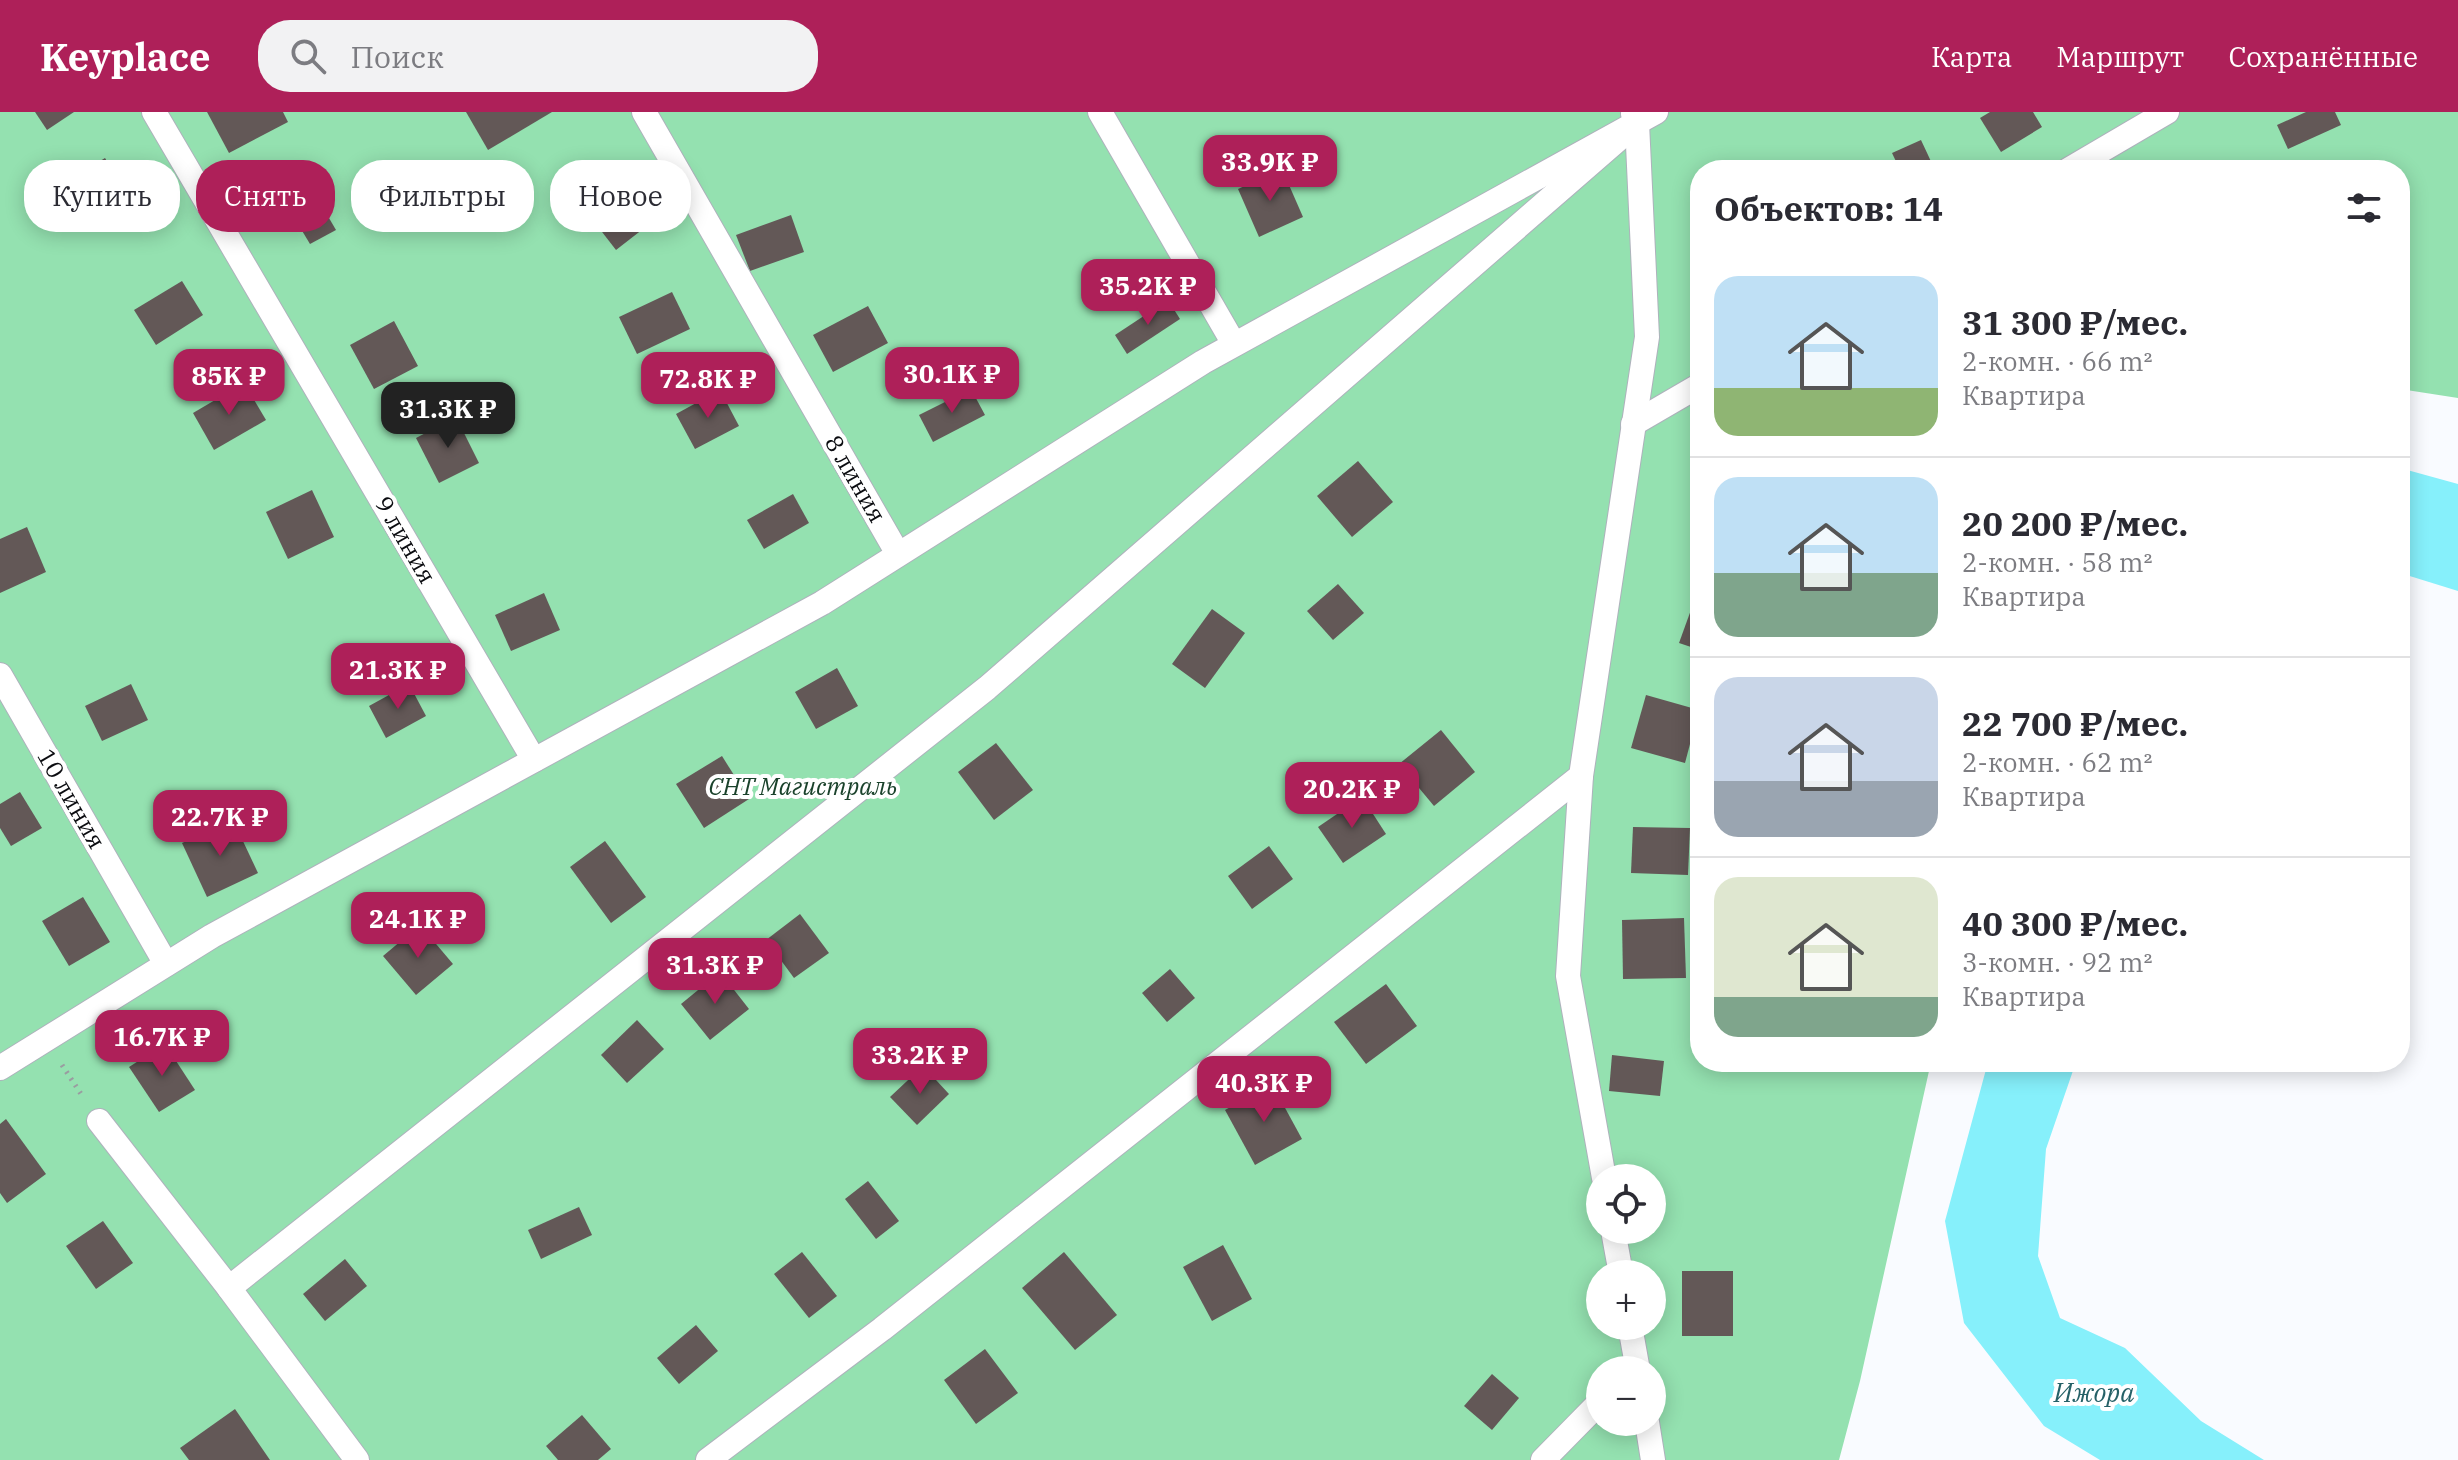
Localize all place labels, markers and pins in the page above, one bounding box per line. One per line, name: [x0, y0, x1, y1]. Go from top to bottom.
pin: 33.9K ₽: [1196, 135, 1344, 203]
pin: 35.2K ₽: [1074, 259, 1222, 327]
pin: 30.1K ₽: [878, 347, 1026, 415]
pin: 85K ₽: [173, 349, 285, 417]
pin: 72.8K ₽: [634, 352, 782, 420]
pin: 31.3K ₽: [374, 382, 522, 450]
pin: 21.3K ₽: [324, 643, 472, 711]
pin: 20.2K ₽: [1278, 762, 1426, 830]
pin: 22.7K ₽: [146, 790, 294, 858]
pin: 24.1K ₽: [344, 892, 492, 960]
pin: 31.3K ₽: [641, 938, 789, 1006]
pin: 16.7K ₽: [88, 1010, 236, 1078]
pin: 33.2K ₽: [846, 1028, 994, 1096]
pin: 40.3K ₽: [1190, 1056, 1338, 1124]

